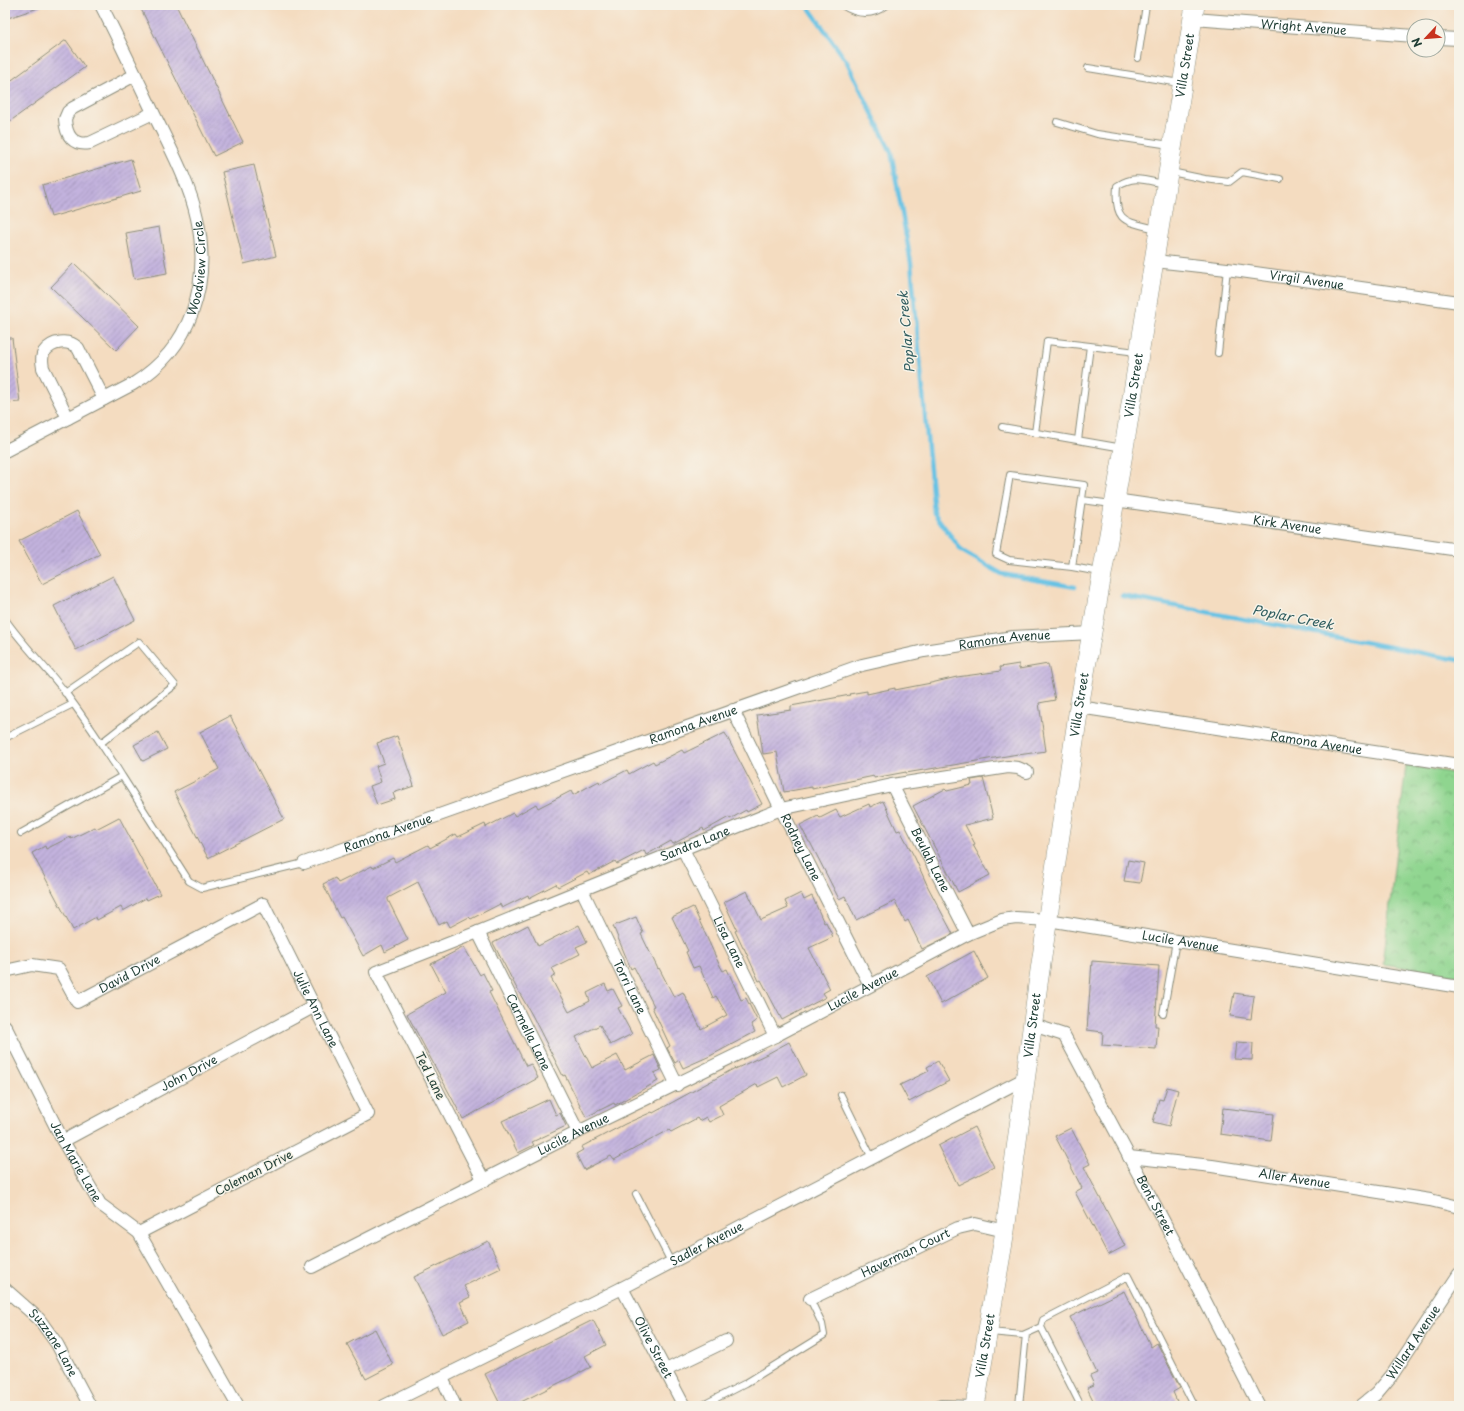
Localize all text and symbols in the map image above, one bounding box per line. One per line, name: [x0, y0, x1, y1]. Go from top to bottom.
street label: Wright Avenue: [1260, 14, 1348, 39]
north arrow: [1406, 18, 1446, 58]
street label: Villa Street: [1170, 32, 1198, 99]
text: N: [1407, 35, 1426, 50]
street label: Woodview Circle: [182, 219, 209, 318]
street label: Virgil Avenue: [1268, 265, 1346, 294]
water label: Poplar Creek: [892, 289, 919, 374]
street label: Villa Street: [1119, 352, 1147, 419]
street label: Kirk Avenue: [1252, 510, 1323, 538]
water label: Poplar Creek: [1251, 599, 1336, 634]
street label: Ramona Avenue: [957, 625, 1051, 653]
street label: Villa Street: [1065, 671, 1093, 738]
street label: Ramona Avenue: [646, 700, 740, 748]
street label: Ramona Avenue: [1269, 726, 1364, 758]
street label: Ramona Avenue: [341, 808, 435, 856]
street label: Rodney Lane: [777, 810, 826, 884]
street label: Sandra Lane: [657, 821, 733, 865]
street label: Beulah Lane: [907, 824, 955, 895]
street label: Lisa Lane: [709, 913, 750, 971]
street label: Lucile Avenue: [1141, 925, 1221, 956]
street label: David Drive: [95, 950, 163, 997]
street label: Torri Lane: [609, 956, 651, 1017]
street label: Lucile Avenue: [824, 962, 901, 1015]
street label: Julie Ann Lane: [289, 966, 344, 1051]
street label: Carmella Lane: [502, 990, 556, 1074]
street label: Villa Street: [1018, 992, 1045, 1059]
street label: Ted Lane: [411, 1048, 451, 1103]
street label: John Drive: [157, 1050, 220, 1095]
street label: Lucile Avenue: [534, 1108, 612, 1159]
street label: Jan Marie Lane: [46, 1118, 107, 1205]
street label: Coleman Drive: [211, 1145, 296, 1199]
street label: Aller Avenue: [1258, 1163, 1332, 1192]
street label: Bent Street: [1133, 1172, 1180, 1239]
street label: Sadler Avenue: [666, 1216, 747, 1270]
street label: Haverman Court: [858, 1223, 953, 1281]
street label: Willard Avenue: [1381, 1301, 1444, 1383]
street label: Suzzane Lane: [25, 1304, 83, 1379]
street label: Olive Street: [630, 1312, 678, 1381]
street label: Villa Street: [970, 1312, 999, 1379]

